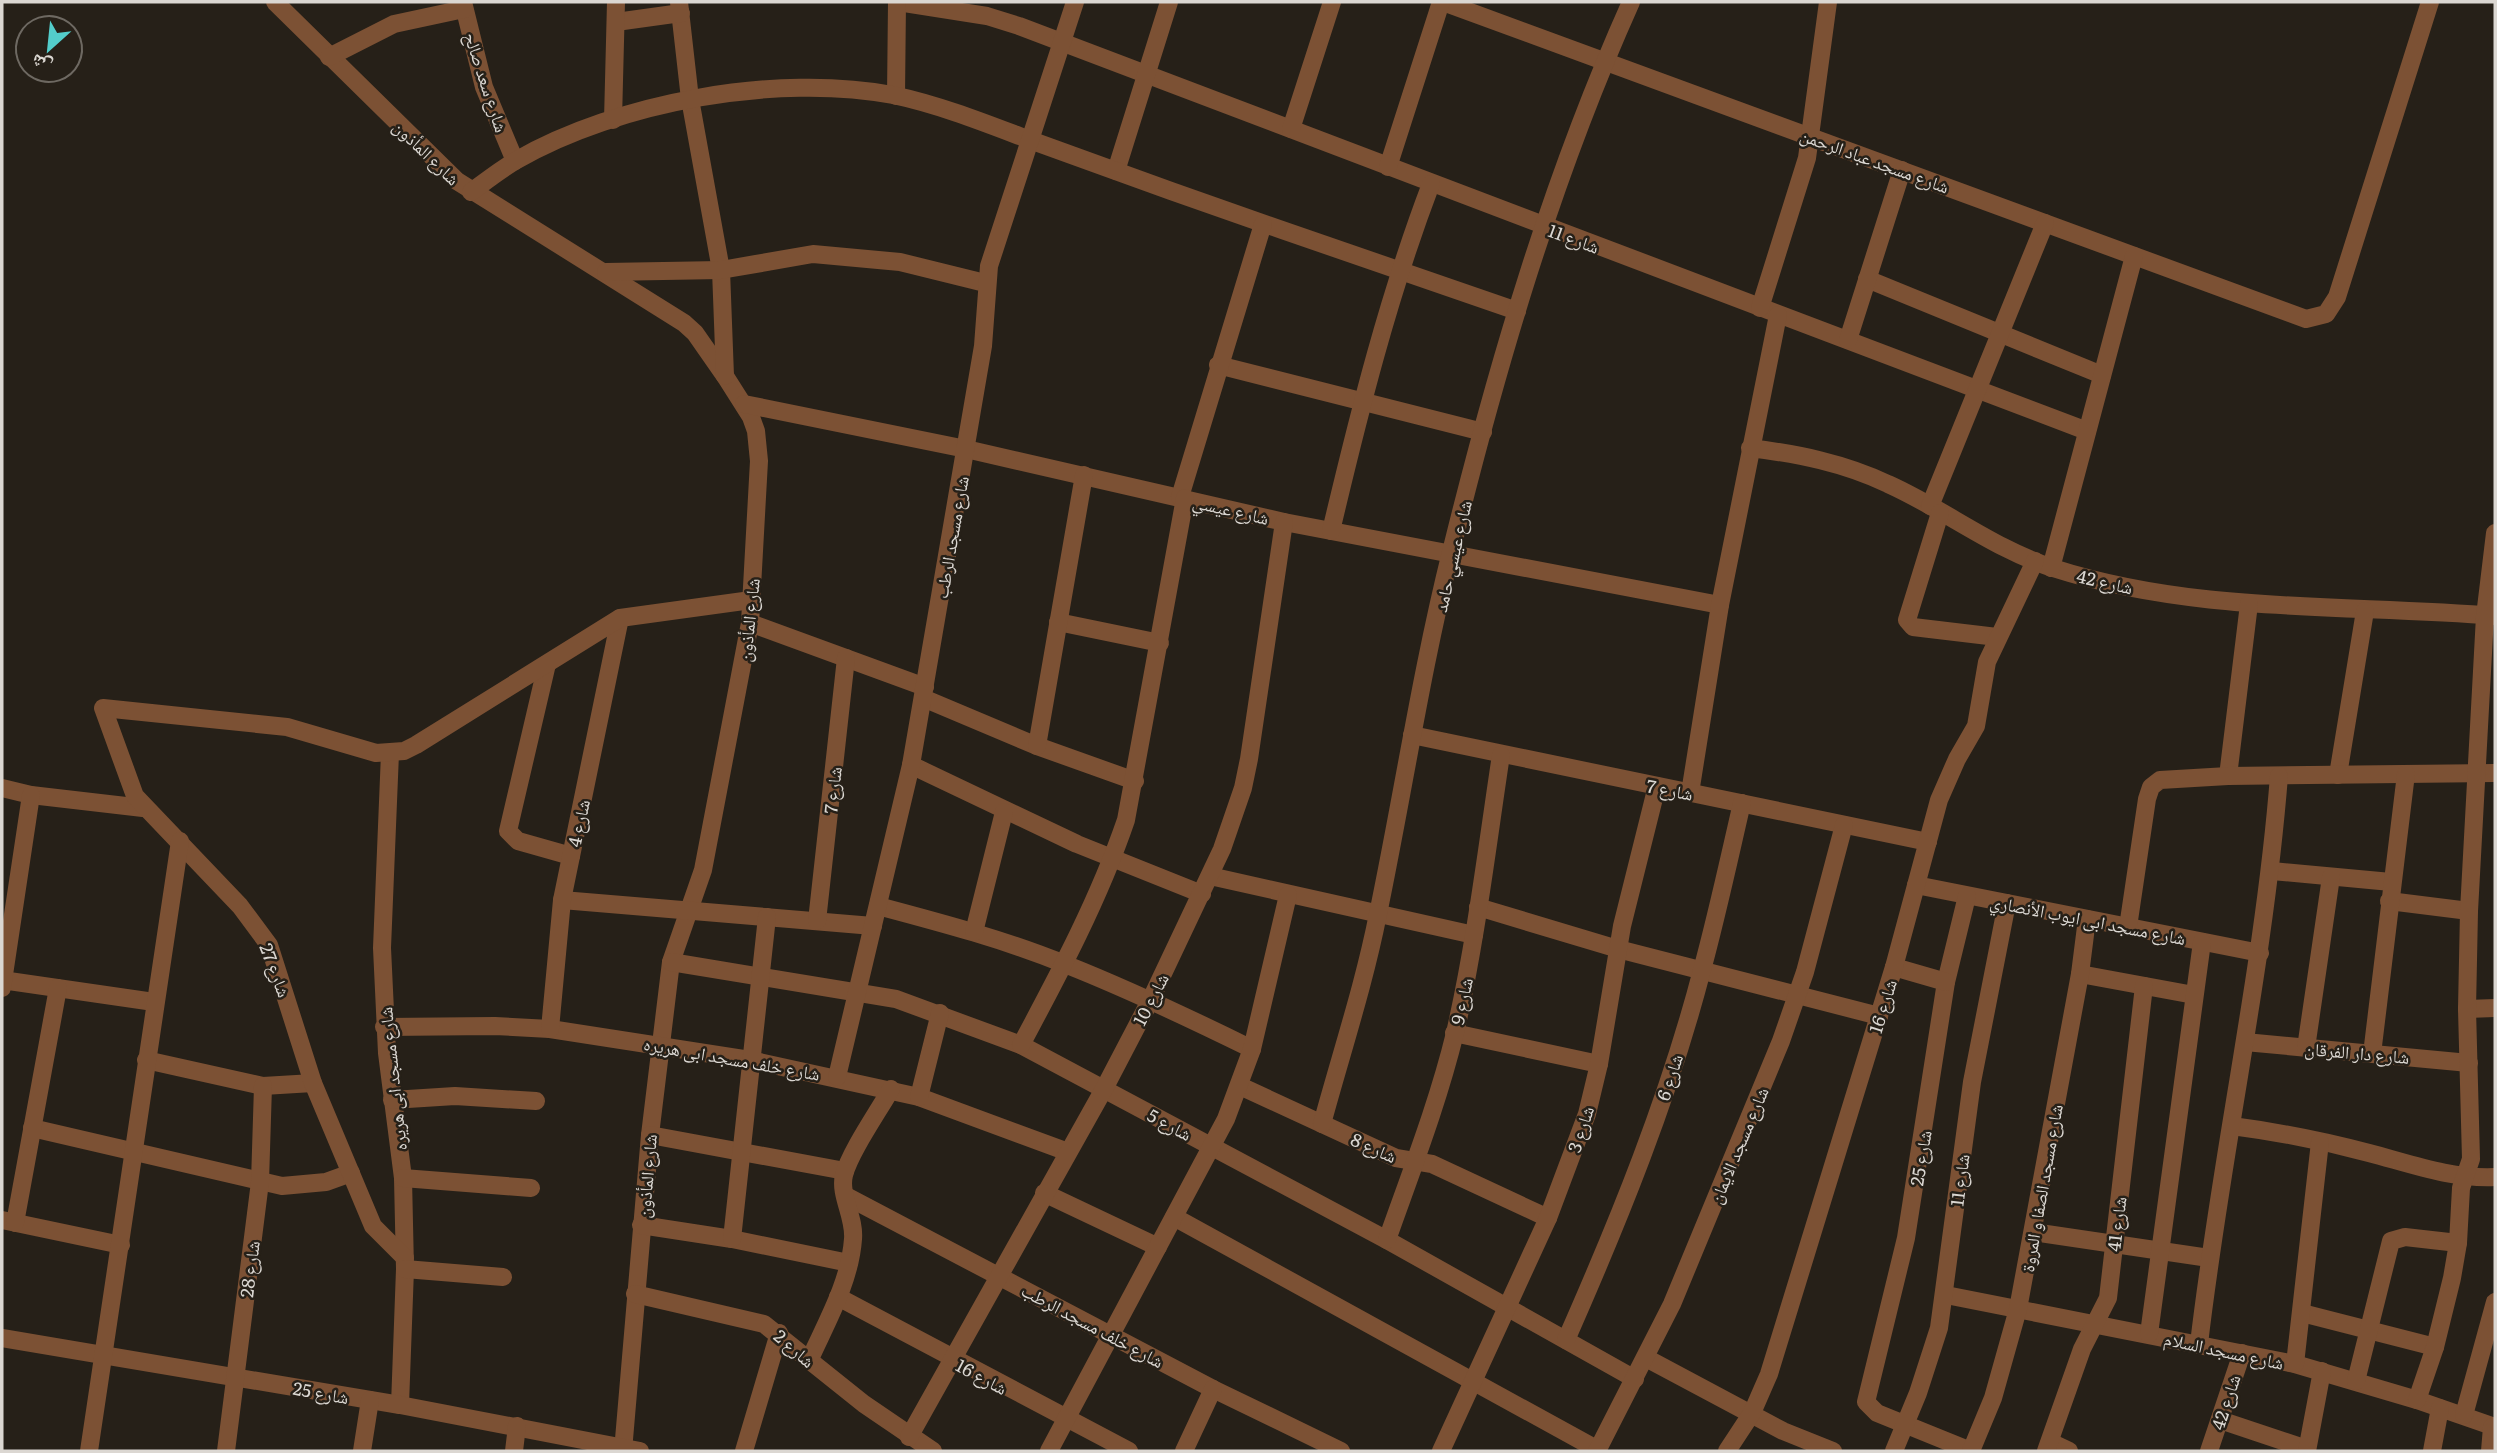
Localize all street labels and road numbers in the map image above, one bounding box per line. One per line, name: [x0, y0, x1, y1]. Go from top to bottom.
street label: شارع سعد صالح: [458, 28, 516, 136]
street label: شارع المأذون: [387, 113, 467, 191]
street label: شارع مسجد عباد الرحمن: [1797, 120, 1953, 200]
street label: شارع 11: [1545, 216, 1603, 260]
street label: شارع مسجد الرطب: [927, 474, 975, 600]
street label: شارع عيسي: [1190, 487, 1272, 533]
street label: شارع عيسي حامد: [1426, 497, 1480, 615]
street label: شارع 42: [2074, 561, 2136, 601]
street label: شارع المأذون: [730, 577, 766, 663]
street label: شارع 7: [816, 765, 848, 815]
street label: شارع 7: [1644, 771, 1696, 807]
street label: شارع 4: [560, 797, 596, 849]
street label: شارع مسجد ابى ايوب الأنصاري: [1987, 887, 2188, 954]
street label: شارع 27: [253, 939, 299, 1001]
street label: شارع 10: [1125, 968, 1175, 1030]
street label: شارع 9: [1443, 975, 1479, 1027]
street label: شارع 16: [1861, 976, 1903, 1036]
street label: شارع مسجد ابى هريره: [371, 1006, 413, 1152]
street label: شارع خلف مسجد ابى هريره: [642, 1029, 822, 1087]
street label: شارع دار الفرقان: [2303, 1034, 2411, 1070]
street label: شارع 6: [1649, 1050, 1689, 1104]
street label: شارع مسجد الايمان: [1701, 1082, 1775, 1208]
street label: شارع 5: [1143, 1101, 1197, 1147]
street label: شارع 3: [1560, 1102, 1600, 1156]
street label: شارع مسجد الصفا و المروة: [2013, 1102, 2069, 1274]
street label: شارع 8: [1347, 1125, 1401, 1169]
street label: شارع 25: [1902, 1128, 1938, 1188]
street label: شارع المأذون: [629, 1133, 663, 1219]
street label: شارع 11: [1942, 1152, 1976, 1208]
street label: شارع 41: [2099, 1195, 2133, 1253]
street label: شارع 28: [232, 1239, 266, 1299]
street label: شارع خلف مسجد الرطب: [1017, 1276, 1169, 1374]
street label: شارع 2: [768, 1322, 822, 1374]
street label: شارع مسجد السلام: [2162, 1324, 2286, 1376]
street label: شارع 16: [951, 1351, 1013, 1401]
street label: شارع 42: [2203, 1371, 2247, 1433]
street label: شارع 25: [291, 1374, 351, 1410]

